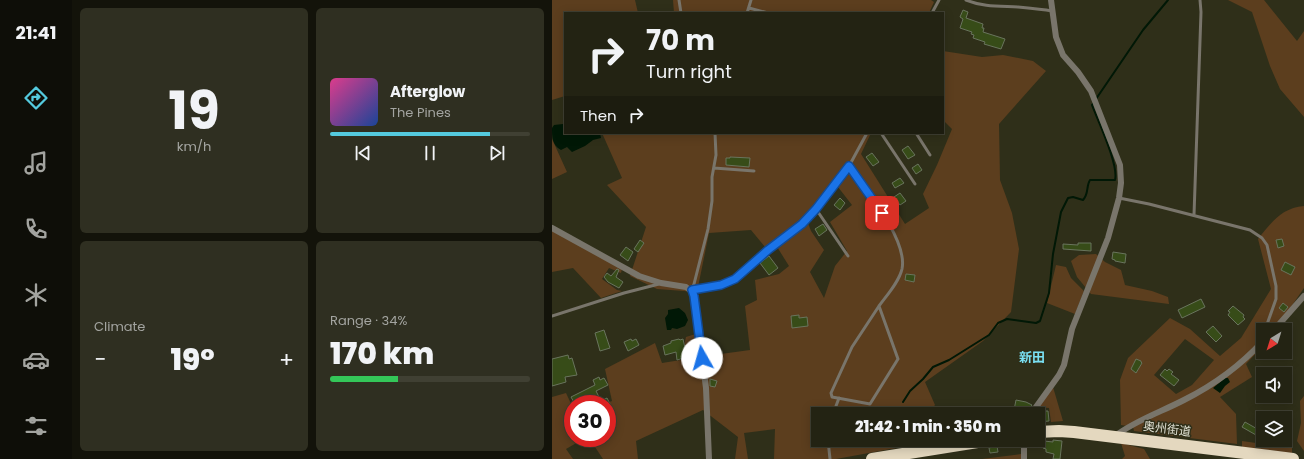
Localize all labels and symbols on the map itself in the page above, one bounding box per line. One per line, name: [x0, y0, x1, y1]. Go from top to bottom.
pin: [865, 196, 899, 230]
north arrow: [1256, 323, 1292, 359]
position arrow: [681, 337, 723, 379]
district label: 新田: [1019, 348, 1045, 367]
speed limit sign: 30: [564, 395, 616, 447]
street label: 奥州街道: [1142, 417, 1192, 440]

